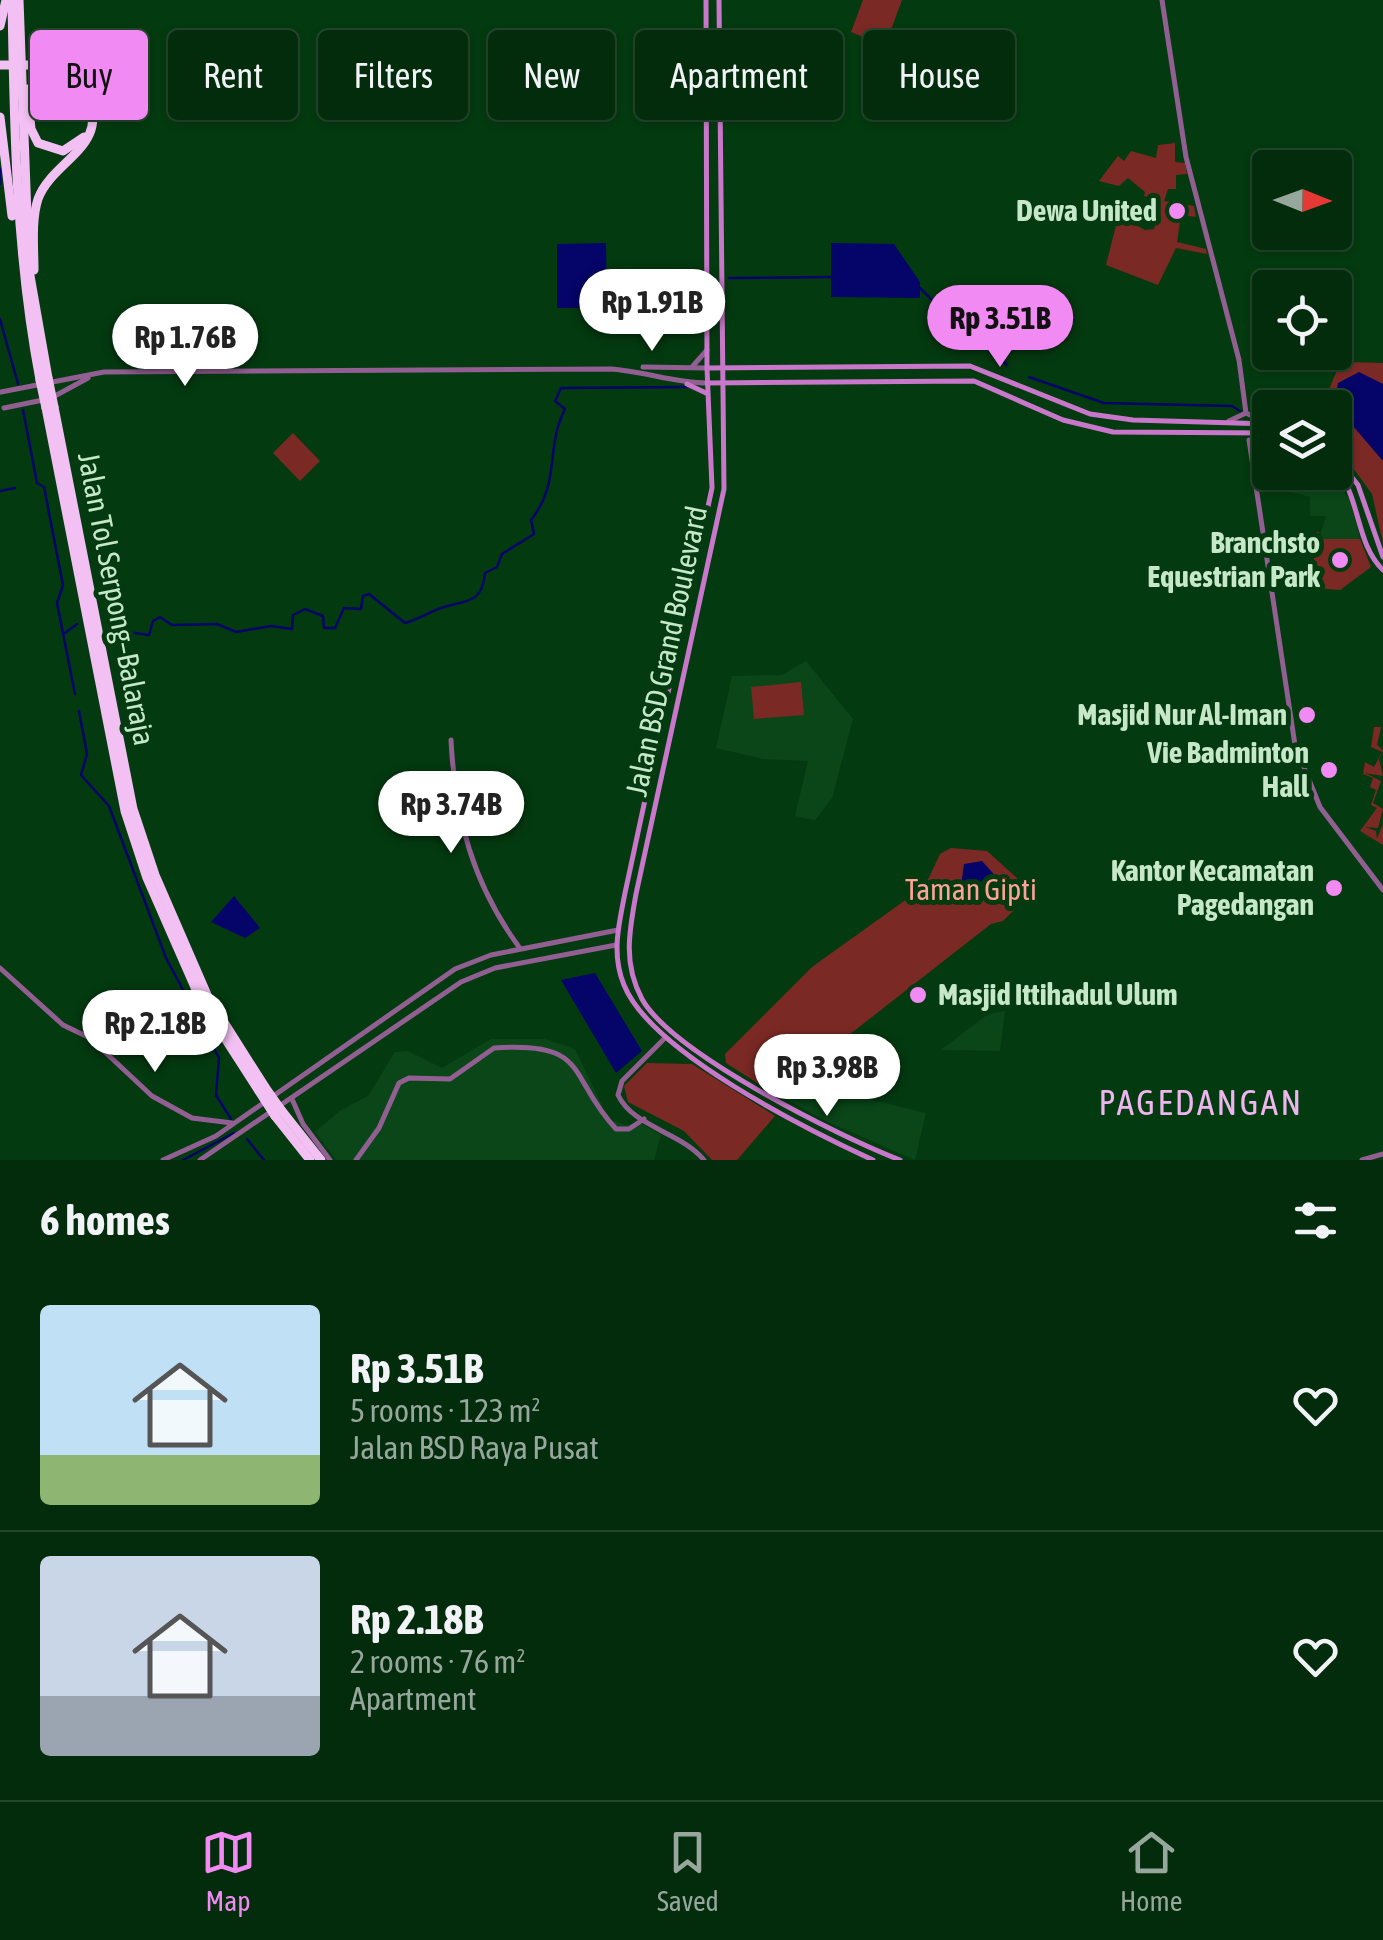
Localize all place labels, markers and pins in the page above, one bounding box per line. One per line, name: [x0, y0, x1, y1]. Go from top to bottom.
place label: Dewa United: [1016, 193, 1157, 227]
marker: Dewa United: [1166, 200, 1188, 222]
pin: Rp 1.91B: [549, 269, 755, 354]
pin: Rp 3.51B: [897, 285, 1103, 370]
pin: Rp 1.76B: [82, 304, 288, 389]
place label: Branchsto Equestrian Park: [1147, 525, 1321, 593]
marker: Branchsto Equestrian Park: [1329, 549, 1351, 571]
place label: Masjid Nur Al-Iman: [1077, 697, 1287, 731]
marker: Masjid Nur Al-Iman: [1296, 704, 1318, 726]
place label: Vie Badminton Hall: [1146, 735, 1310, 803]
marker: Vie Badminton Hall: [1318, 759, 1340, 781]
pin: Rp 3.74B: [348, 771, 554, 856]
place label: Kantor Kecamatan Pagedangan: [1111, 853, 1314, 921]
marker: Kantor Kecamatan Pagedangan: [1323, 877, 1345, 899]
place label: Masjid Ittihadul Ulum: [938, 977, 1178, 1011]
marker: Masjid Ittihadul Ulum: [907, 984, 929, 1006]
pin: Rp 2.18B: [52, 990, 258, 1075]
pin: Rp 3.98B: [724, 1034, 930, 1119]

